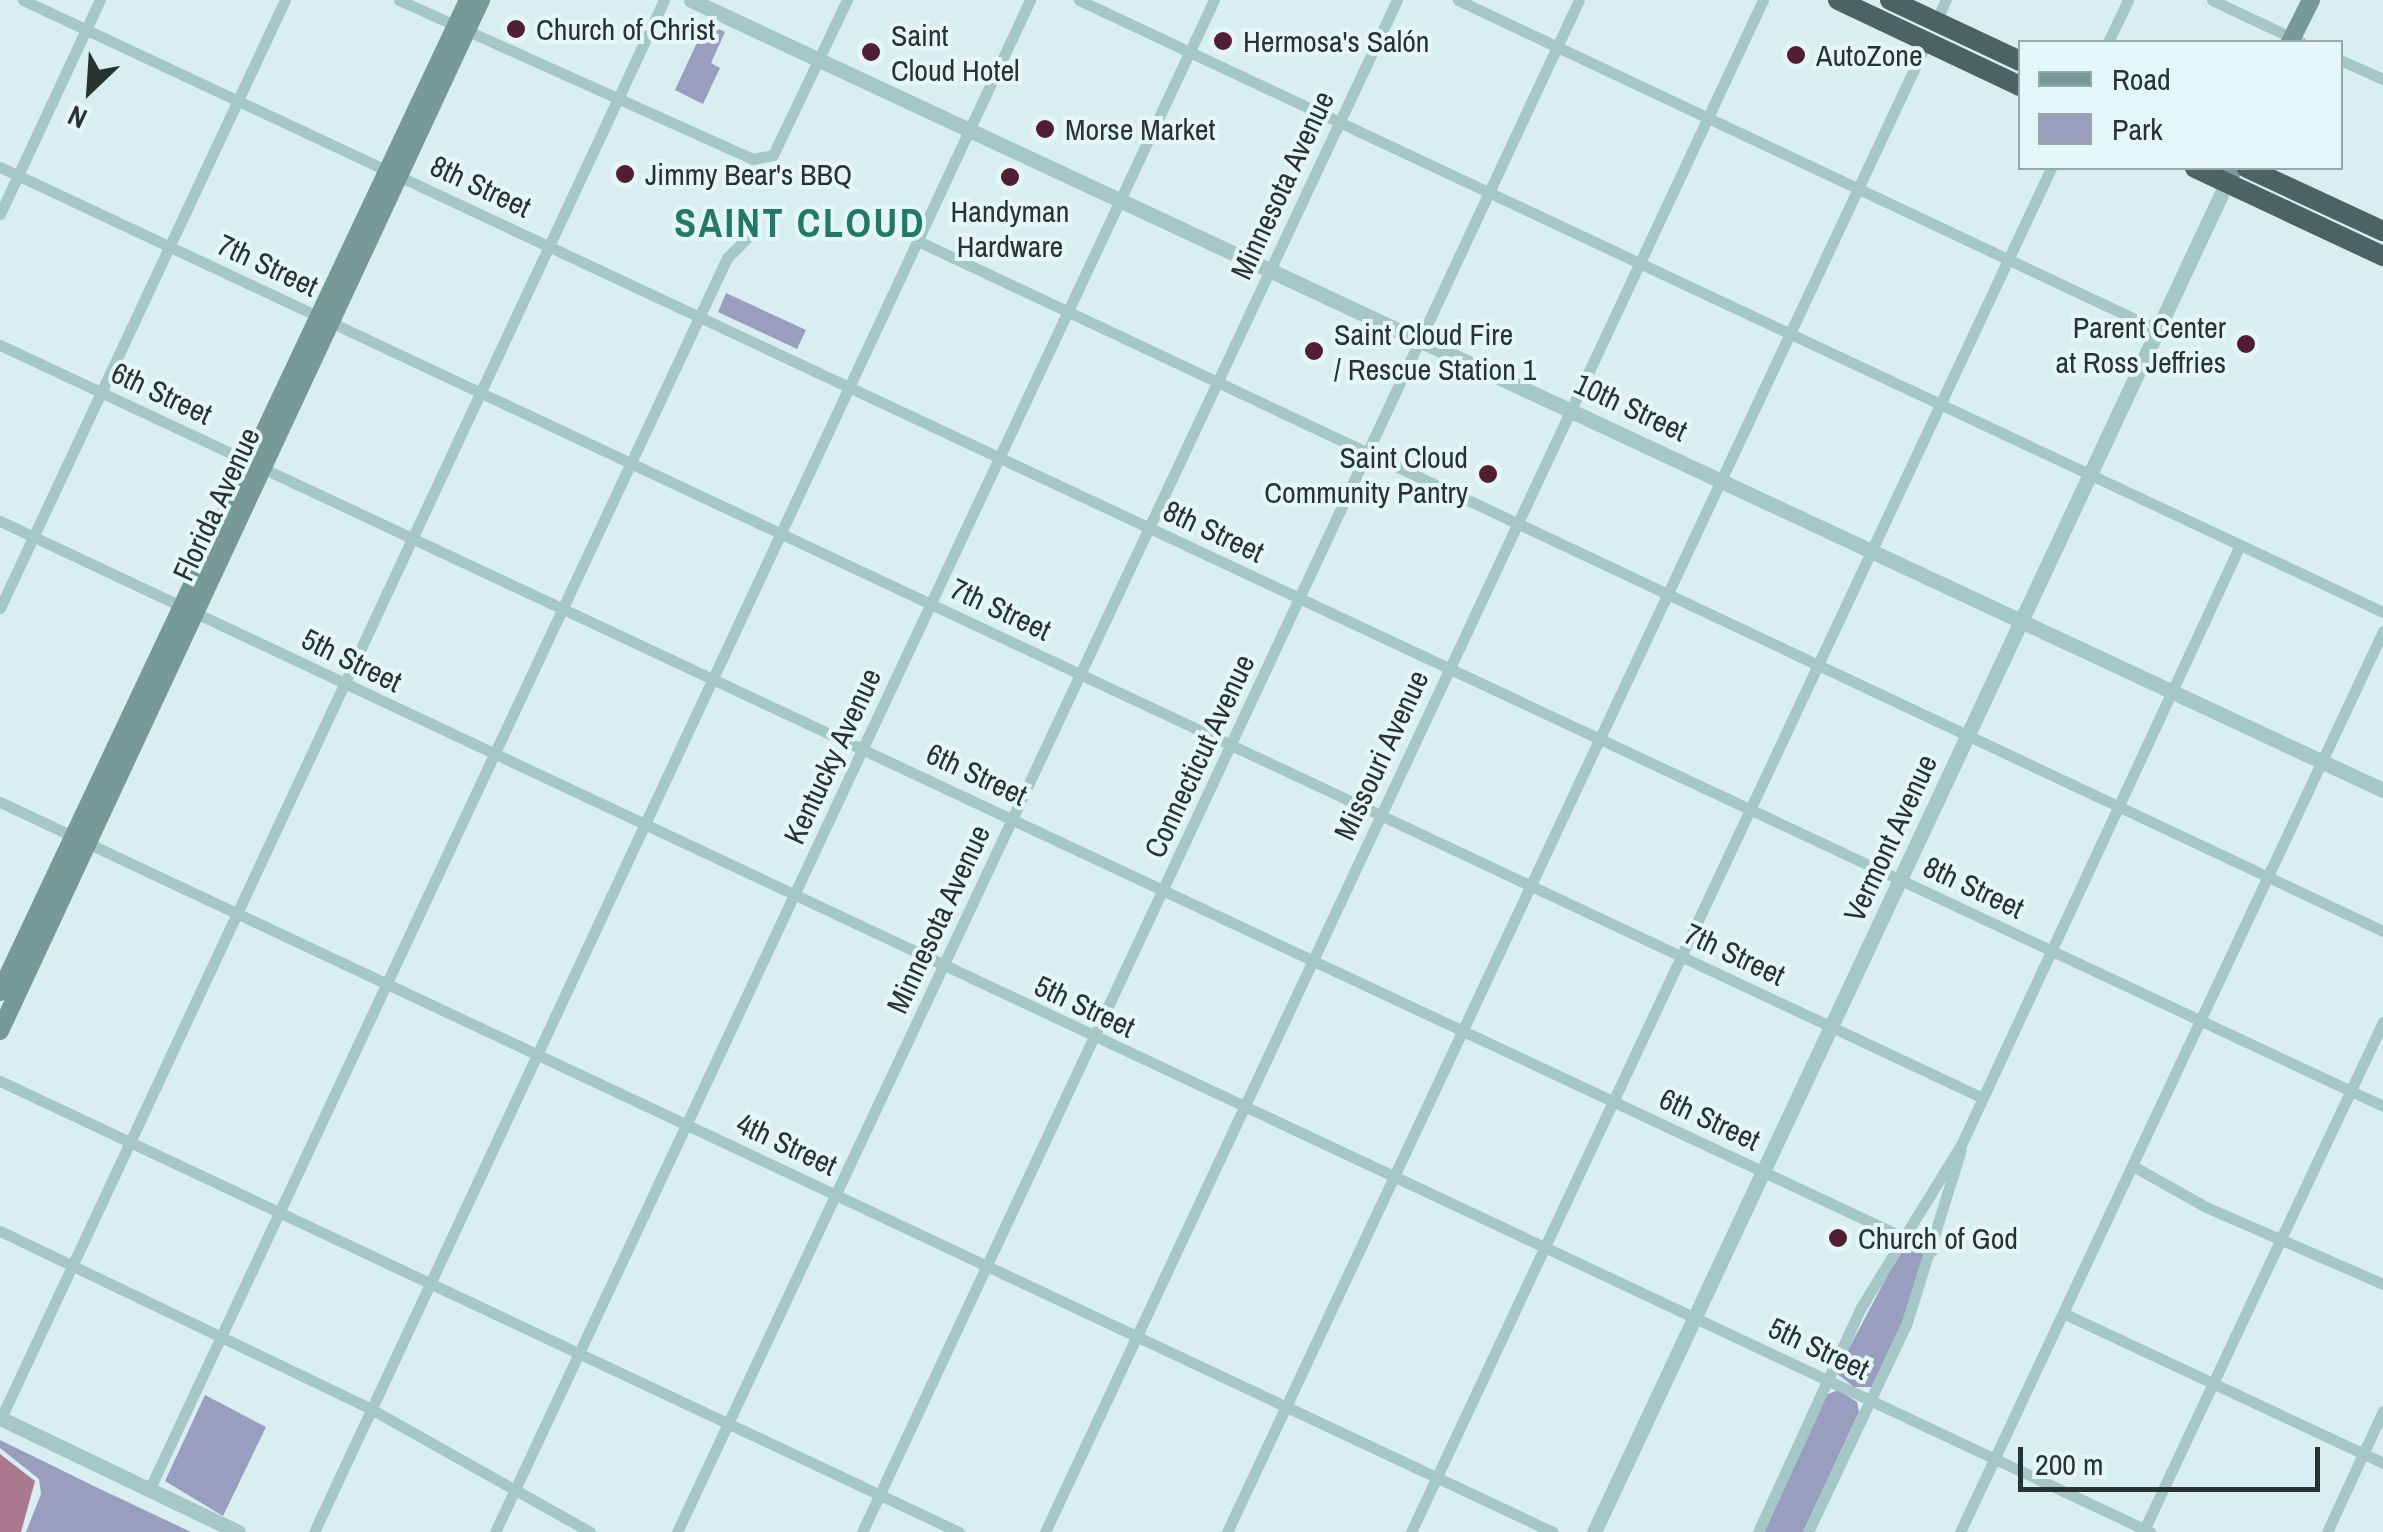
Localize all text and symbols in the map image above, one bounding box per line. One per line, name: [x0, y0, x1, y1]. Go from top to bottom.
place label: Church of Christ: [536, 11, 715, 47]
place label: Saint Cloud Hotel: [891, 17, 1020, 88]
marker: Church of Christ: [505, 18, 527, 40]
place label: Hermosa's Salón: [1243, 23, 1430, 59]
marker: Hermosa's Salón: [1212, 30, 1234, 52]
place label: AutoZone: [1816, 37, 1923, 73]
north arrow: [40, 40, 140, 140]
legend: [2018, 40, 2343, 170]
marker: Saint Cloud Hotel: [860, 41, 882, 63]
marker: AutoZone: [1785, 44, 1807, 66]
text: Road: [2112, 59, 2171, 99]
street label: Minnesota Avenue: [1222, 85, 1342, 285]
text: N: [62, 96, 93, 138]
text: Park: [2112, 109, 2163, 149]
place label: Morse Market: [1065, 111, 1215, 147]
marker: Morse Market: [1034, 118, 1056, 140]
street label: 8th Street: [425, 147, 537, 225]
place label: Jimmy Bear's BBQ: [645, 156, 852, 192]
marker: Jimmy Bear's BBQ: [614, 163, 636, 185]
marker: Handyman Hardware: [999, 166, 1021, 188]
place label: Handyman Hardware: [951, 193, 1069, 264]
district label: SAINT CLOUD: [674, 199, 926, 247]
street label: 7th Street: [212, 226, 324, 304]
place label: Parent Center at Ross Jeffries: [2056, 309, 2226, 380]
place label: Saint Cloud Fire / Rescue Station 1: [1334, 316, 1536, 386]
marker: Parent Center at Ross Jeffries: [2235, 333, 2257, 355]
marker: Saint Cloud Fire / Rescue Station 1: [1303, 340, 1325, 362]
street label: 6th Street: [106, 354, 218, 432]
street label: 10th Street: [1569, 365, 1693, 449]
street label: Florida Avenue: [165, 421, 267, 587]
place label: Saint Cloud Community Pantry: [1264, 439, 1468, 510]
marker: Saint Cloud Community Pantry: [1477, 463, 1499, 485]
street label: 8th Street: [1158, 492, 1270, 570]
street label: 7th Street: [945, 570, 1057, 648]
street label: 5th Street: [296, 620, 408, 700]
street label: Connecticut Avenue: [1136, 648, 1262, 864]
street label: Kentucky Avenue: [775, 662, 889, 850]
street label: Missouri Avenue: [1326, 664, 1436, 846]
street label: 6th Street: [921, 735, 1033, 813]
street label: Vermont Avenue: [1835, 748, 1945, 928]
street label: Minnesota Avenue: [878, 819, 998, 1019]
street label: 8th Street: [1918, 848, 2030, 926]
street label: 7th Street: [1679, 915, 1791, 993]
street label: 5th Street: [1029, 967, 1141, 1045]
street label: 6th Street: [1654, 1080, 1766, 1158]
street label: 4th Street: [731, 1105, 843, 1183]
place label: Church of God: [1858, 1220, 2018, 1256]
marker: Church of God: [1827, 1227, 1849, 1249]
street label: 5th Street: [1763, 1309, 1875, 1387]
scale bar: [2023, 1427, 2326, 1489]
text: 200 m: [2035, 1444, 2103, 1484]

